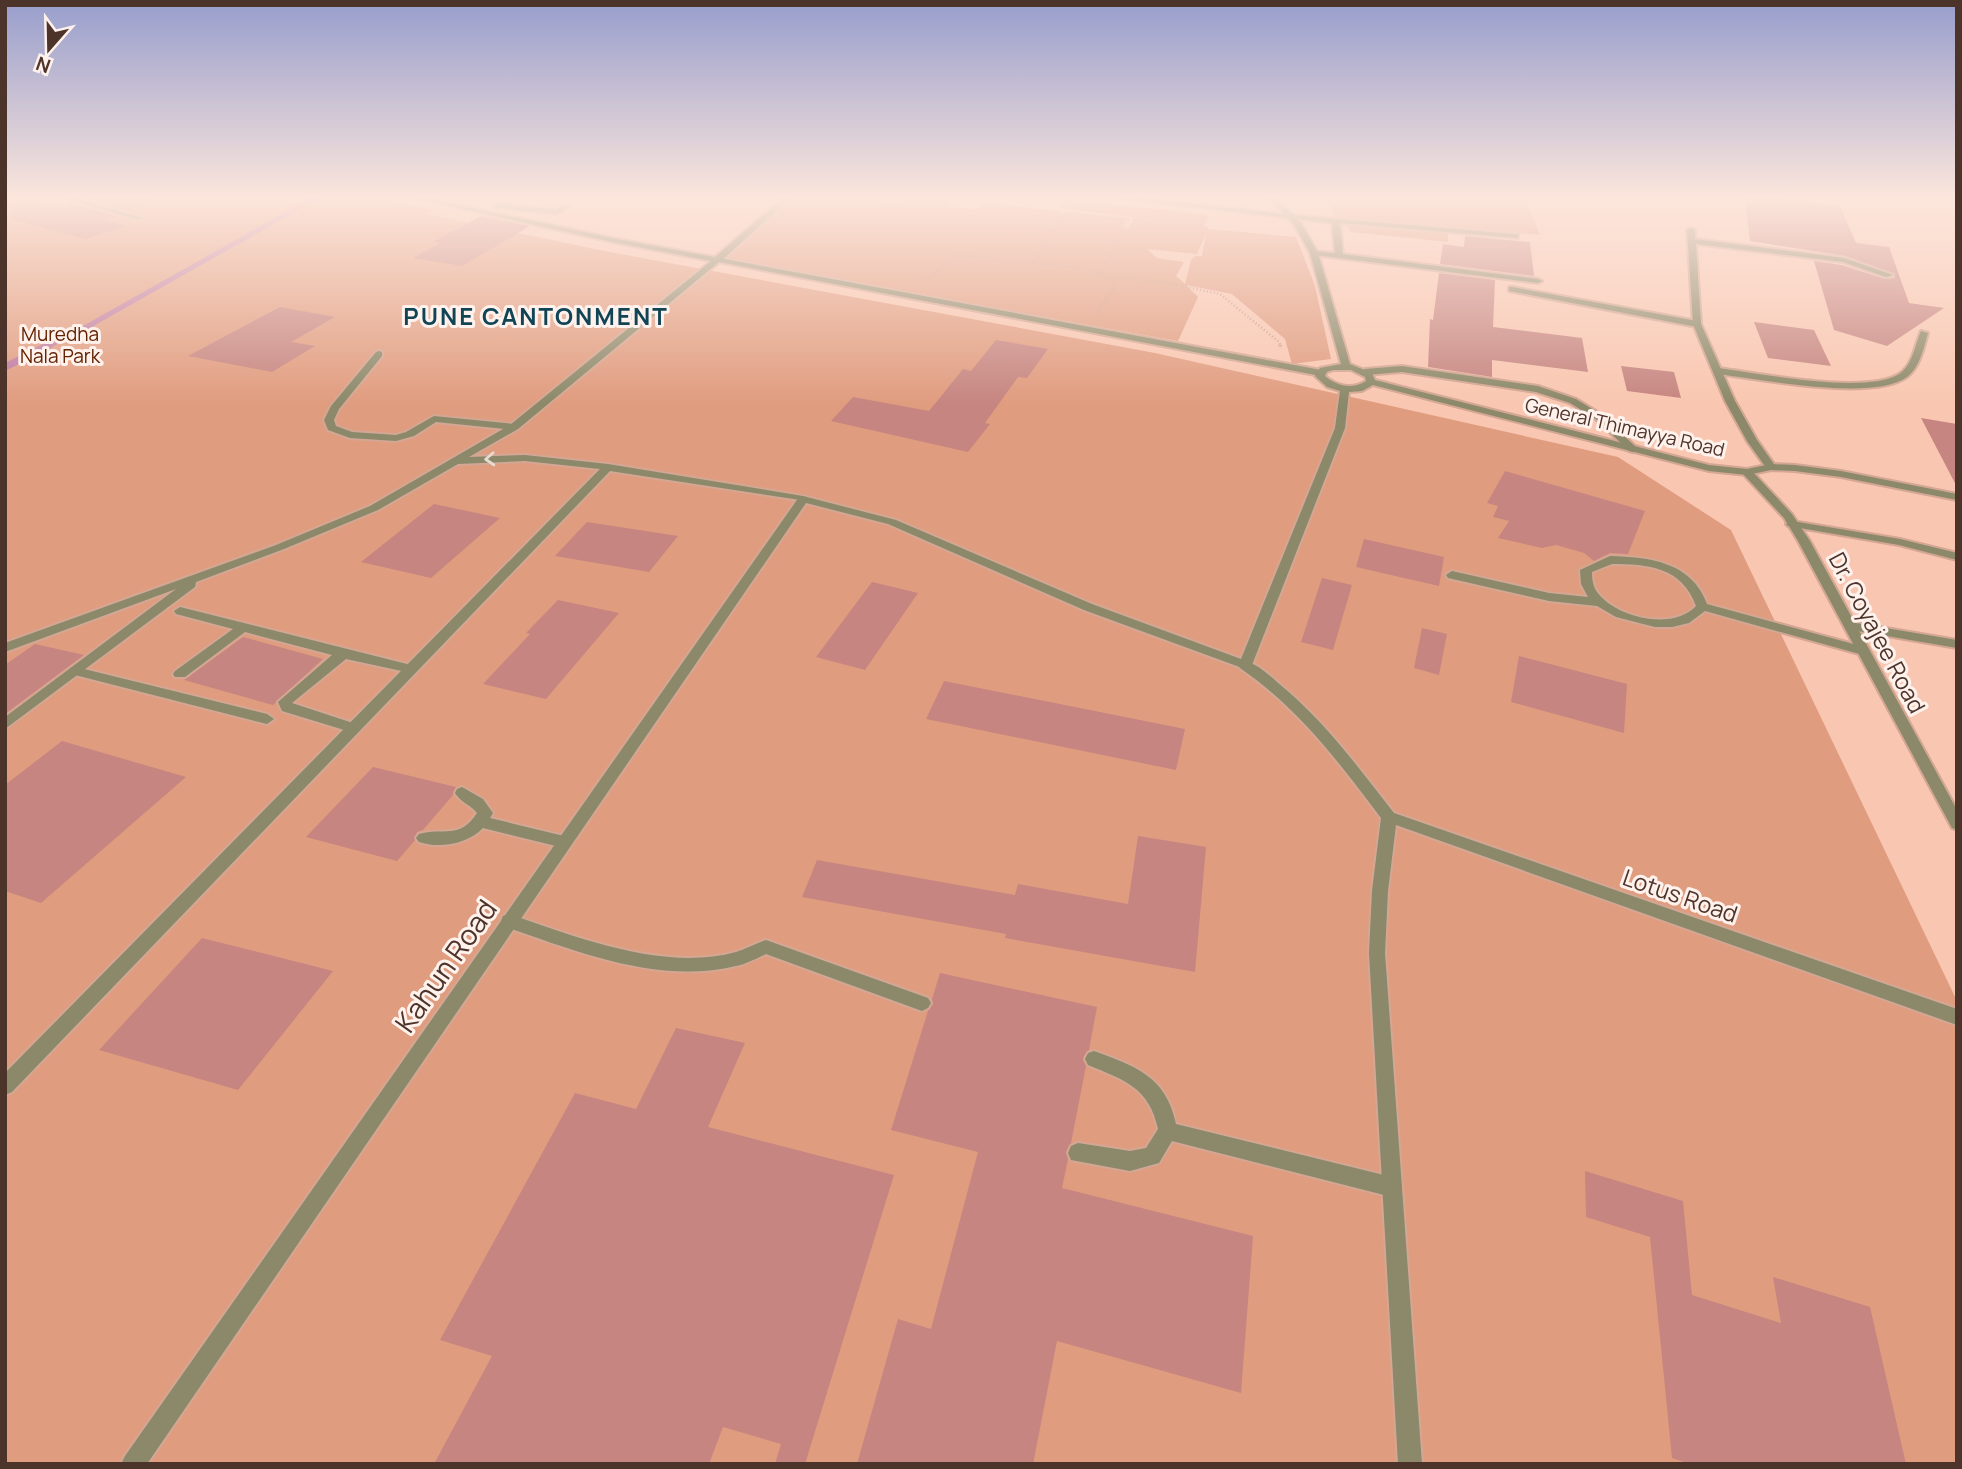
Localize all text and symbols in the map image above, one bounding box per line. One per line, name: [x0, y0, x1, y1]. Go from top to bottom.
north arrow: [14, 14, 84, 84]
text: N: [32, 50, 54, 80]
district label: PUNE CANTONMENT: [403, 299, 669, 332]
park label: Muredha Nala Park: [20, 321, 101, 369]
street label: General Thimayya Road: [1523, 391, 1727, 463]
one-way arrow: [484, 452, 495, 467]
street label: Dr. Coyajee Road: [1822, 546, 1934, 719]
street label: Lotus Road: [1619, 860, 1742, 930]
street label: Kahun Road: [385, 891, 505, 1039]

